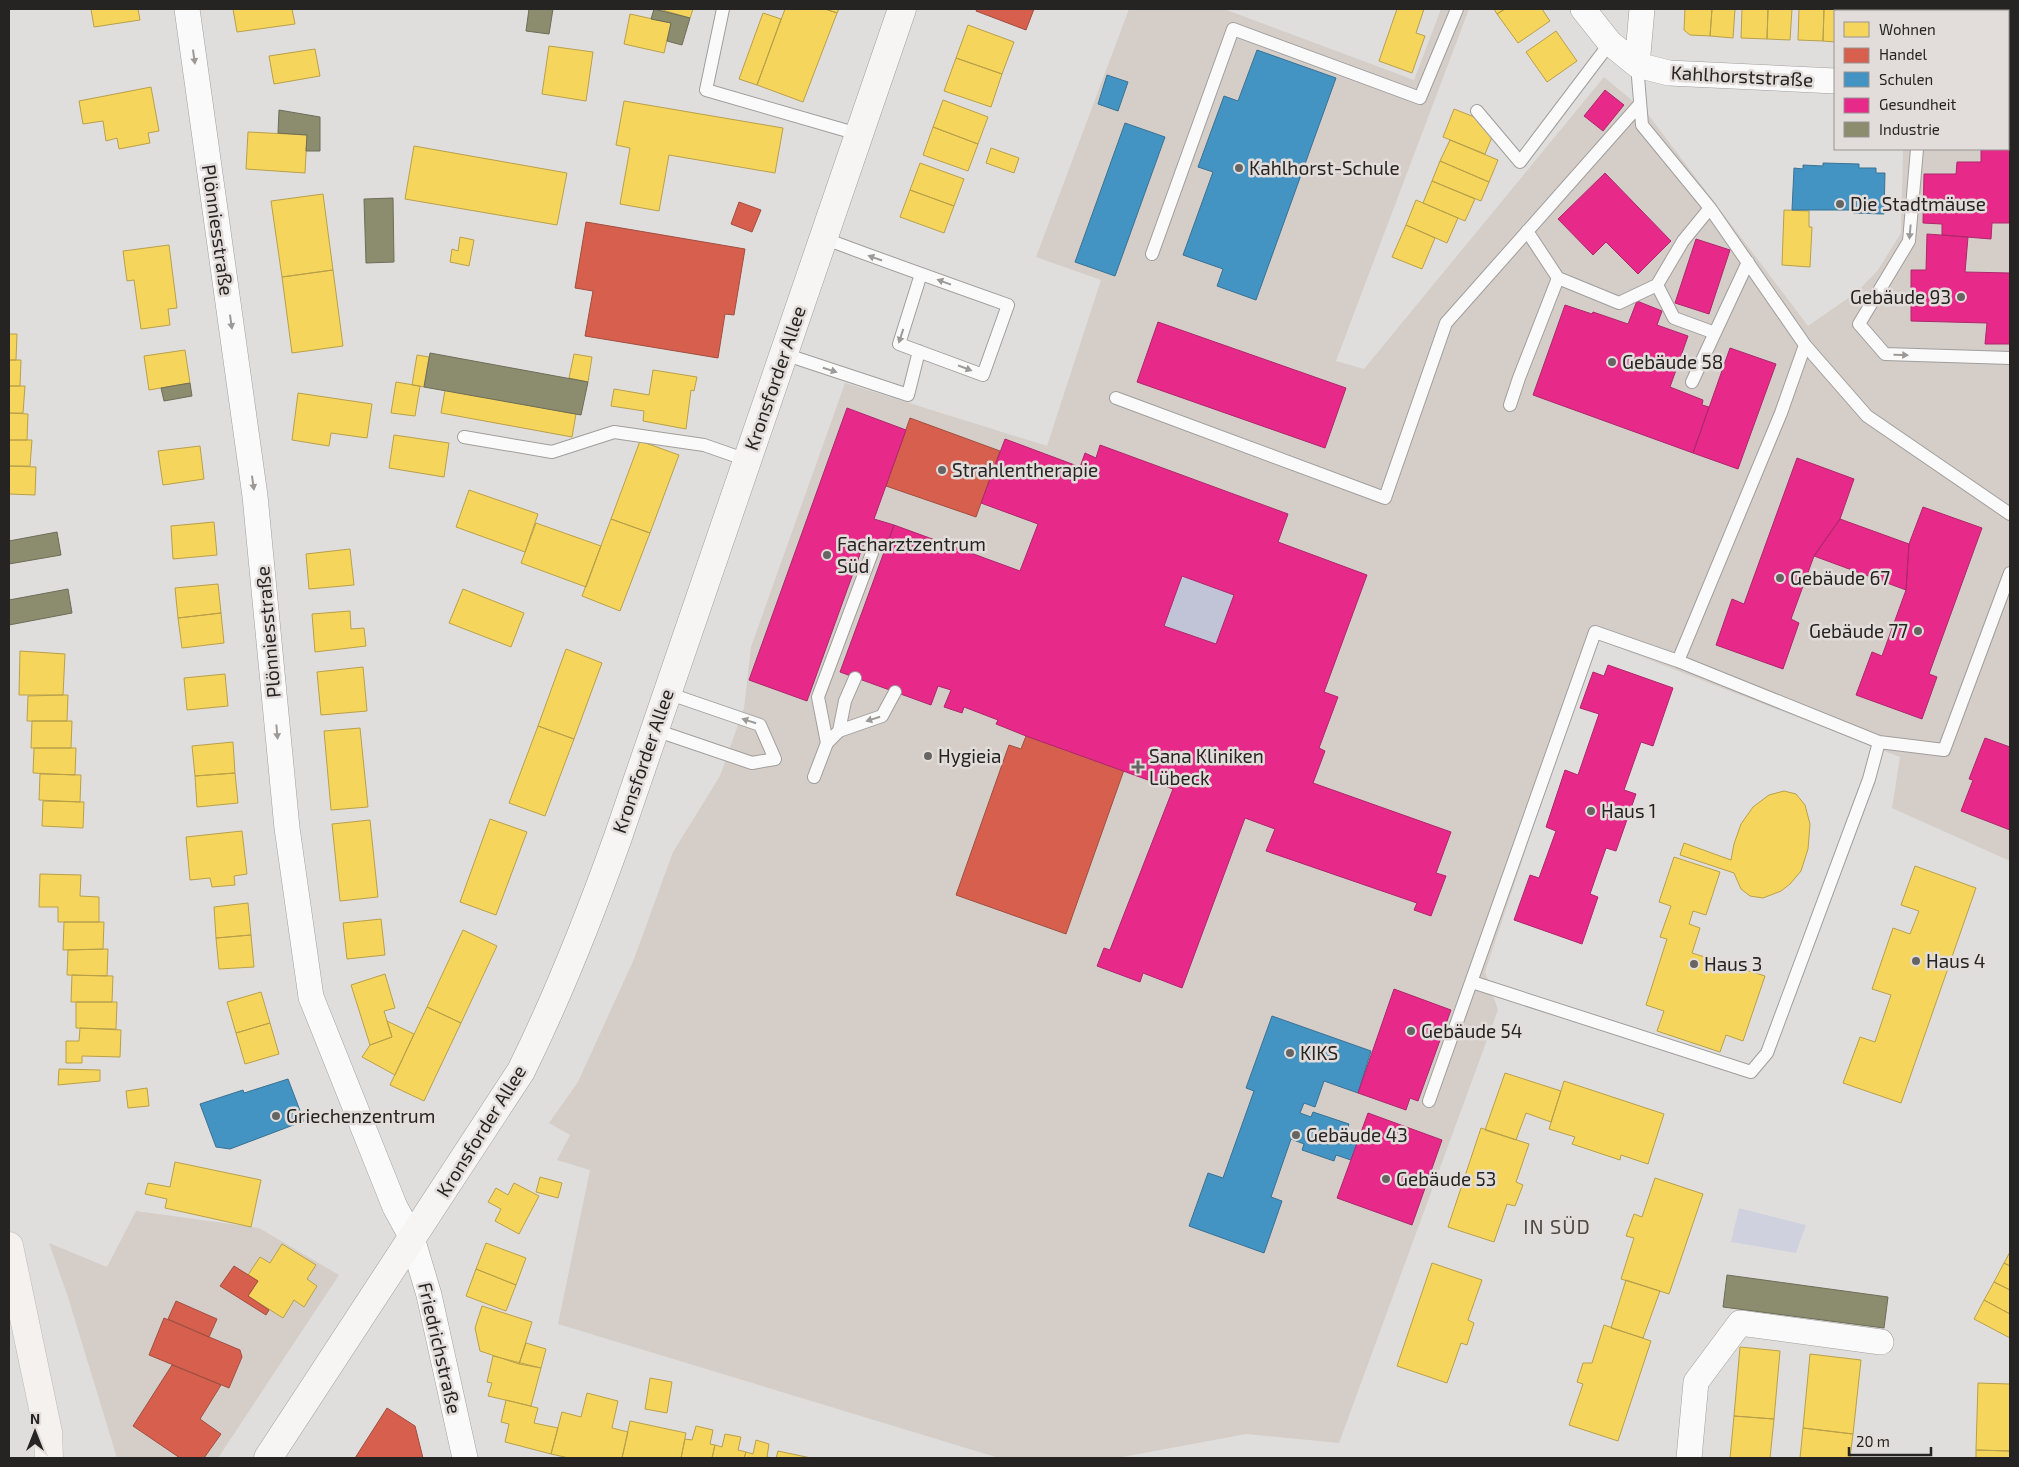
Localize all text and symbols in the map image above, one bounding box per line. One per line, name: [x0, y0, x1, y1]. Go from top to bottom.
legend: [1834, 10, 2009, 150]
text: Wohnen: [1879, 20, 1936, 38]
text: Handel: [1879, 45, 1928, 63]
one-way arrow: [190, 49, 198, 65]
street label: Kahlhorststraße: [1670, 60, 1814, 91]
text: Schulen: [1879, 70, 1933, 88]
text: Gesundheit: [1879, 95, 1956, 113]
text: Industrie: [1879, 120, 1940, 138]
place label: Kahlhorst-Schule: [1249, 156, 1400, 179]
marker: Kahlhorst-Schule: [1233, 162, 1245, 174]
street label: Plönniesstraße: [198, 163, 239, 297]
place label: Die Stadtmäuse: [1850, 192, 1986, 215]
marker: Die Stadtmäuse: [1834, 198, 1846, 210]
one-way arrow: [1906, 225, 1914, 241]
one-way arrow: [868, 254, 883, 261]
one-way arrow: [936, 278, 951, 286]
place label: Gebäude 93: [1850, 285, 1951, 308]
marker: Gebäude 93: [1955, 291, 1967, 303]
street label: Kronsforder Allee: [739, 303, 810, 453]
one-way arrow: [227, 314, 235, 330]
one-way arrow: [897, 329, 905, 344]
place label: Gebäude 58: [1622, 350, 1723, 373]
one-way arrow: [1894, 351, 1910, 359]
marker: Gebäude 58: [1606, 356, 1618, 368]
one-way arrow: [958, 365, 972, 373]
one-way arrow: [823, 367, 838, 375]
place label: Strahlentherapie: [952, 458, 1098, 481]
marker: Strahlentherapie: [936, 464, 948, 476]
one-way arrow: [249, 475, 257, 491]
place label: Facharztzentrum Süd: [837, 532, 986, 577]
marker: Facharztzentrum Süd: [821, 549, 833, 561]
street label: Plönniesstraße: [250, 565, 285, 699]
place label: Gebäude 67: [1790, 566, 1890, 589]
marker: Gebäude 67: [1774, 572, 1786, 584]
place label: Gebäude 77: [1809, 619, 1908, 642]
marker: Gebäude 77: [1912, 625, 1924, 637]
street label: Kronsforder Allee: [607, 686, 678, 836]
one-way arrow: [866, 716, 881, 723]
one-way arrow: [741, 717, 756, 725]
one-way arrow: [274, 724, 282, 740]
place label: Hygieia: [938, 744, 1001, 767]
place label: Sana Kliniken Lübeck: [1149, 744, 1264, 789]
marker: Hygieia: [922, 750, 934, 762]
marker: Sana Kliniken Lübeck: [1131, 760, 1145, 774]
place label: Haus 1: [1601, 799, 1656, 822]
marker: Haus 1: [1585, 805, 1597, 817]
place label: Haus 4: [1926, 949, 1986, 972]
place label: Haus 3: [1704, 952, 1762, 975]
marker: Haus 4: [1910, 955, 1922, 967]
marker: Haus 3: [1688, 958, 1700, 970]
place label: Gebäude 54: [1421, 1019, 1522, 1042]
marker: Gebäude 54: [1405, 1025, 1417, 1037]
place label: KIKS: [1300, 1041, 1338, 1064]
marker: KIKS: [1284, 1047, 1296, 1059]
street label: Kronsforder Allee: [431, 1061, 530, 1201]
place label: Griechenzentrum: [286, 1104, 435, 1127]
marker: Griechenzentrum: [270, 1110, 282, 1122]
place label: Gebäude 43: [1306, 1123, 1408, 1146]
marker: Gebäude 43: [1290, 1129, 1302, 1141]
place label: Gebäude 53: [1396, 1167, 1496, 1190]
marker: Gebäude 53: [1380, 1173, 1392, 1185]
district label: IN SÜD: [1523, 1214, 1591, 1238]
street label: Friedrichstraße: [414, 1280, 467, 1416]
north arrow: [10, 1407, 60, 1457]
text: N: [30, 1410, 40, 1427]
scale bar: [1849, 1424, 1932, 1456]
text: 20 m: [1856, 1432, 1890, 1450]

